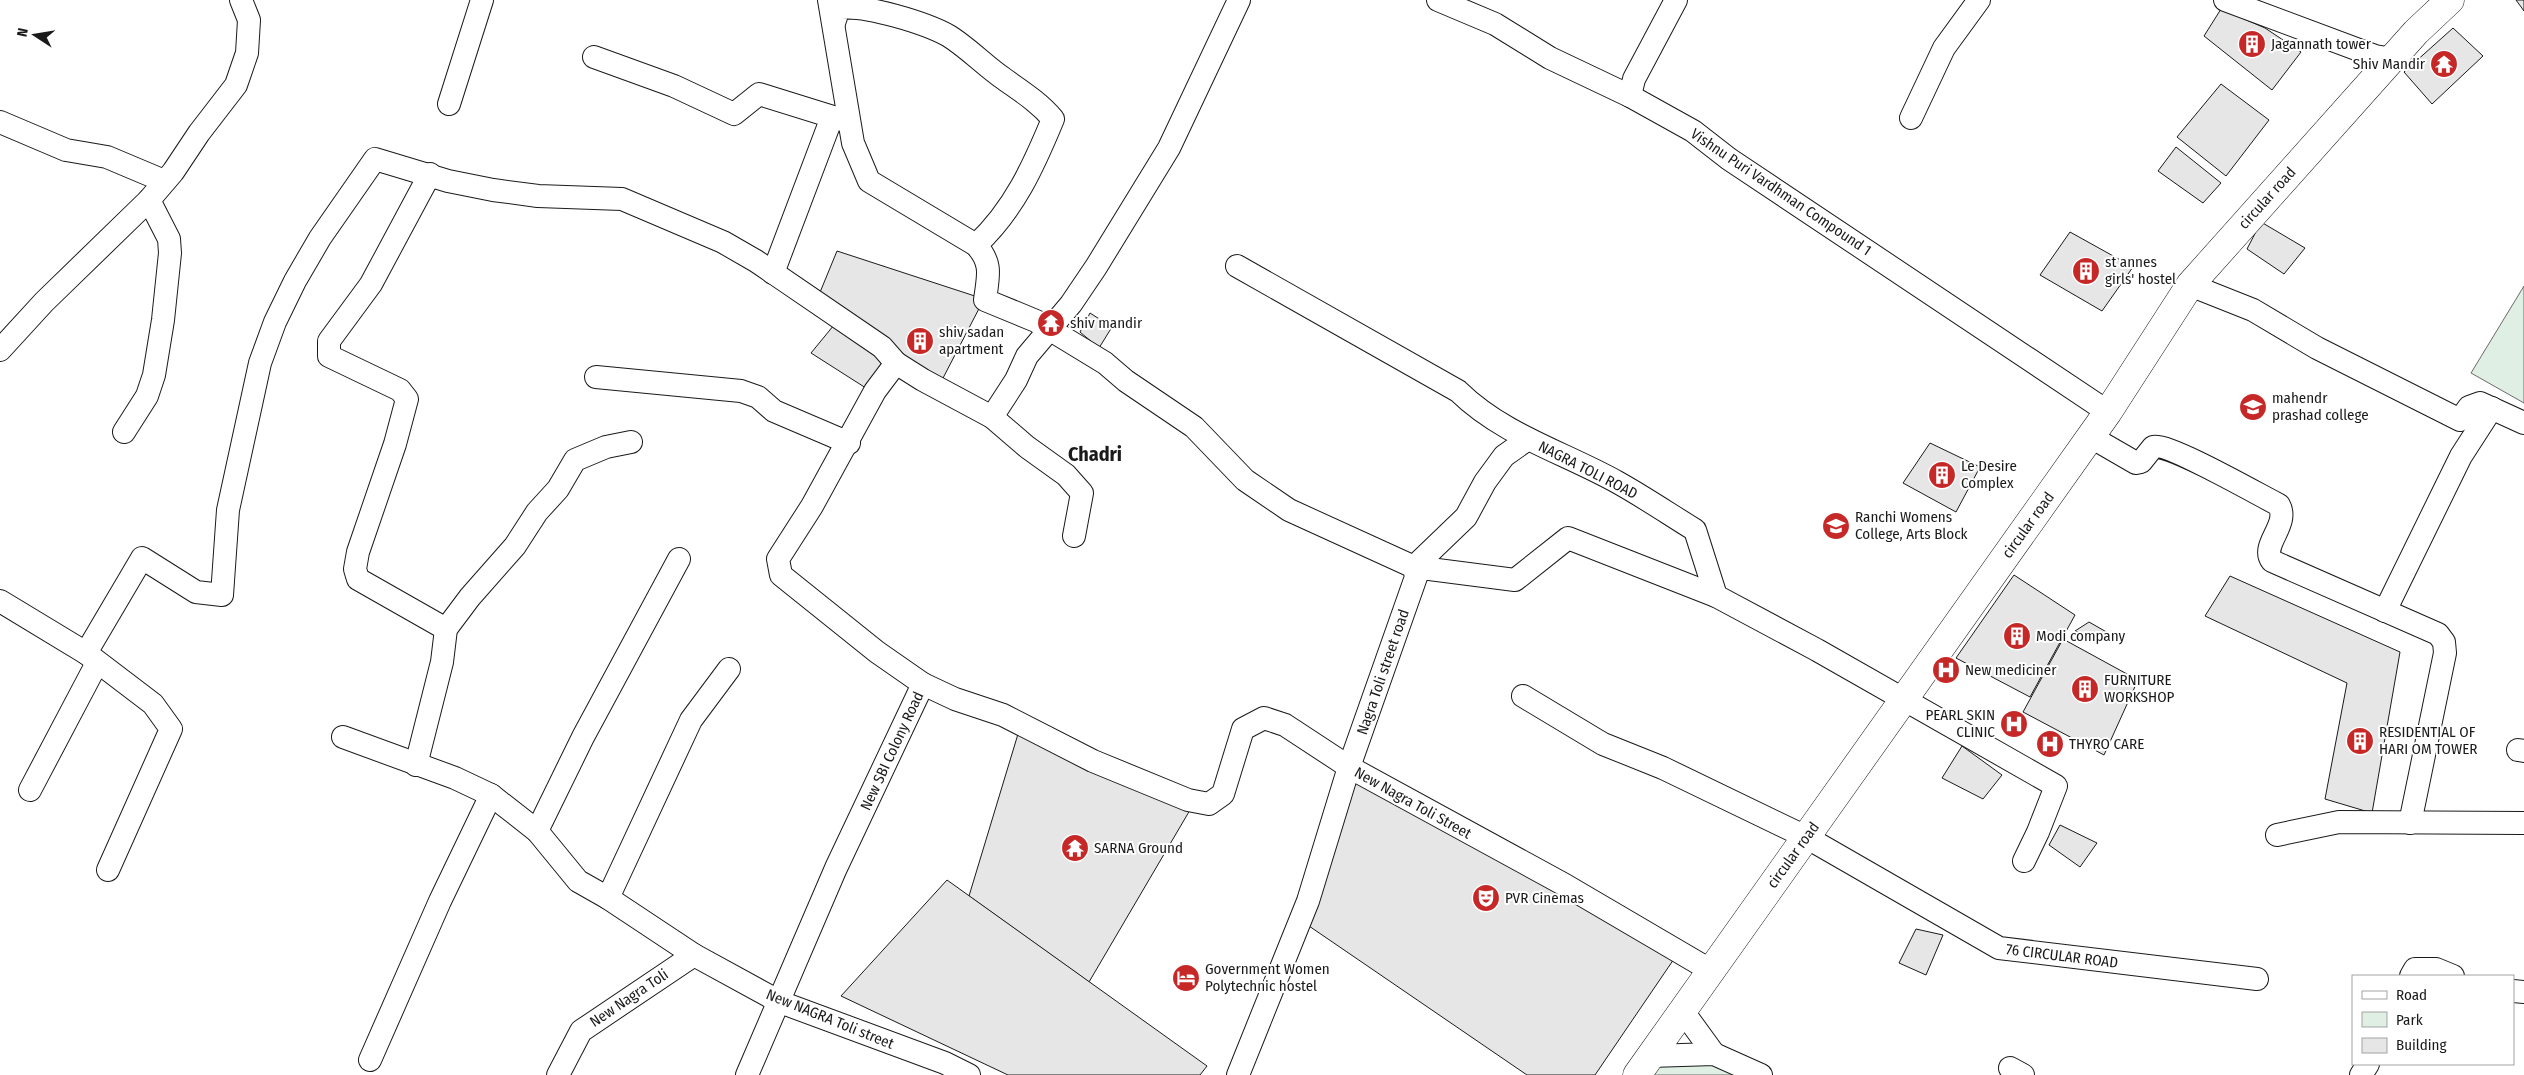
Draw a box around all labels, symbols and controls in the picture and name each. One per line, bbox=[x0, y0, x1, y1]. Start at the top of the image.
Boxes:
north arrow bbox=[10, 10, 60, 60]
text: N bbox=[14, 27, 32, 38]
building icon: Jagannath tower bbox=[2237, 29, 2267, 59]
place label: Jagannath tower bbox=[2271, 35, 2372, 53]
temple icon: Shiv Mandir bbox=[2429, 49, 2459, 79]
place label: Shiv Mandir bbox=[2353, 55, 2426, 73]
street label: Vishnu Puri Vardhman Compound 1 bbox=[1687, 125, 1875, 259]
street label: circular road bbox=[2235, 163, 2299, 233]
place label: st annes girls' hostel bbox=[2105, 253, 2176, 288]
building icon: st annes girls' hostel bbox=[2071, 256, 2101, 286]
temple icon: shiv mandir bbox=[1036, 308, 1066, 338]
place label: shiv mandir bbox=[1070, 314, 1143, 332]
place label: shiv sadan apartment bbox=[939, 323, 1004, 358]
building icon: shiv sadan apartment bbox=[905, 326, 935, 356]
place label: mahendr prashad college bbox=[2272, 389, 2369, 424]
school or university icon: mahendr prashad college bbox=[2238, 392, 2268, 422]
street label: NAGRA TOLI ROAD bbox=[1535, 437, 1641, 503]
district label: Chadri bbox=[1068, 442, 1122, 466]
place label: Le Desire Complex bbox=[1961, 457, 2017, 492]
building icon: Le Desire Complex bbox=[1927, 460, 1957, 490]
street label: circular road bbox=[1998, 489, 2058, 561]
place label: Ranchi Womens College, Arts Block bbox=[1855, 508, 1968, 543]
school or university icon: Ranchi Womens College, Arts Block bbox=[1821, 511, 1851, 541]
street label: Nagra Toli street road bbox=[1353, 607, 1413, 737]
building icon: Modi company bbox=[2002, 621, 2032, 651]
place label: Modi company bbox=[2036, 627, 2125, 645]
hospital icon: New mediciner bbox=[1931, 655, 1961, 685]
place label: New mediciner bbox=[1965, 661, 2057, 679]
place label: FURNITURE WORKSHOP bbox=[2104, 671, 2175, 706]
building icon: FURNITURE WORKSHOP bbox=[2070, 674, 2100, 704]
street label: New SBI Colony Road bbox=[857, 689, 927, 813]
place label: PEARL SKIN CLINIC bbox=[1925, 706, 1995, 741]
hospital icon: PEARL SKIN CLINIC bbox=[1999, 709, 2029, 739]
place label: RESIDENTIAL OF HARI OM TOWER bbox=[2379, 723, 2477, 758]
building icon: RESIDENTIAL OF HARI OM TOWER bbox=[2345, 726, 2375, 756]
hospital icon: THYRO CARE bbox=[2035, 729, 2065, 759]
place label: THYRO CARE bbox=[2069, 735, 2144, 753]
street label: New Nagra Toli Street bbox=[1351, 763, 1475, 843]
street label: circular road bbox=[1763, 819, 1823, 891]
temple icon: SARNA Ground bbox=[1060, 833, 1090, 863]
place label: SARNA Ground bbox=[1094, 839, 1183, 857]
theatre icon: PVR Cinemas bbox=[1471, 883, 1501, 913]
place label: PVR Cinemas bbox=[1505, 889, 1584, 907]
street label: 76 CIRCULAR ROAD bbox=[2005, 940, 2119, 972]
place label: Government Women Polytechnic hostel bbox=[1205, 960, 1330, 995]
hotel icon: Government Women Polytechnic hostel bbox=[1171, 963, 1201, 993]
street label: New Nagra Toli bbox=[586, 965, 672, 1031]
legend bbox=[2352, 975, 2514, 1065]
street label: New NAGRA Toli street bbox=[764, 985, 897, 1053]
text: Road bbox=[2396, 986, 2427, 1004]
text: Park bbox=[2396, 1011, 2423, 1029]
text: Building bbox=[2396, 1036, 2447, 1054]

